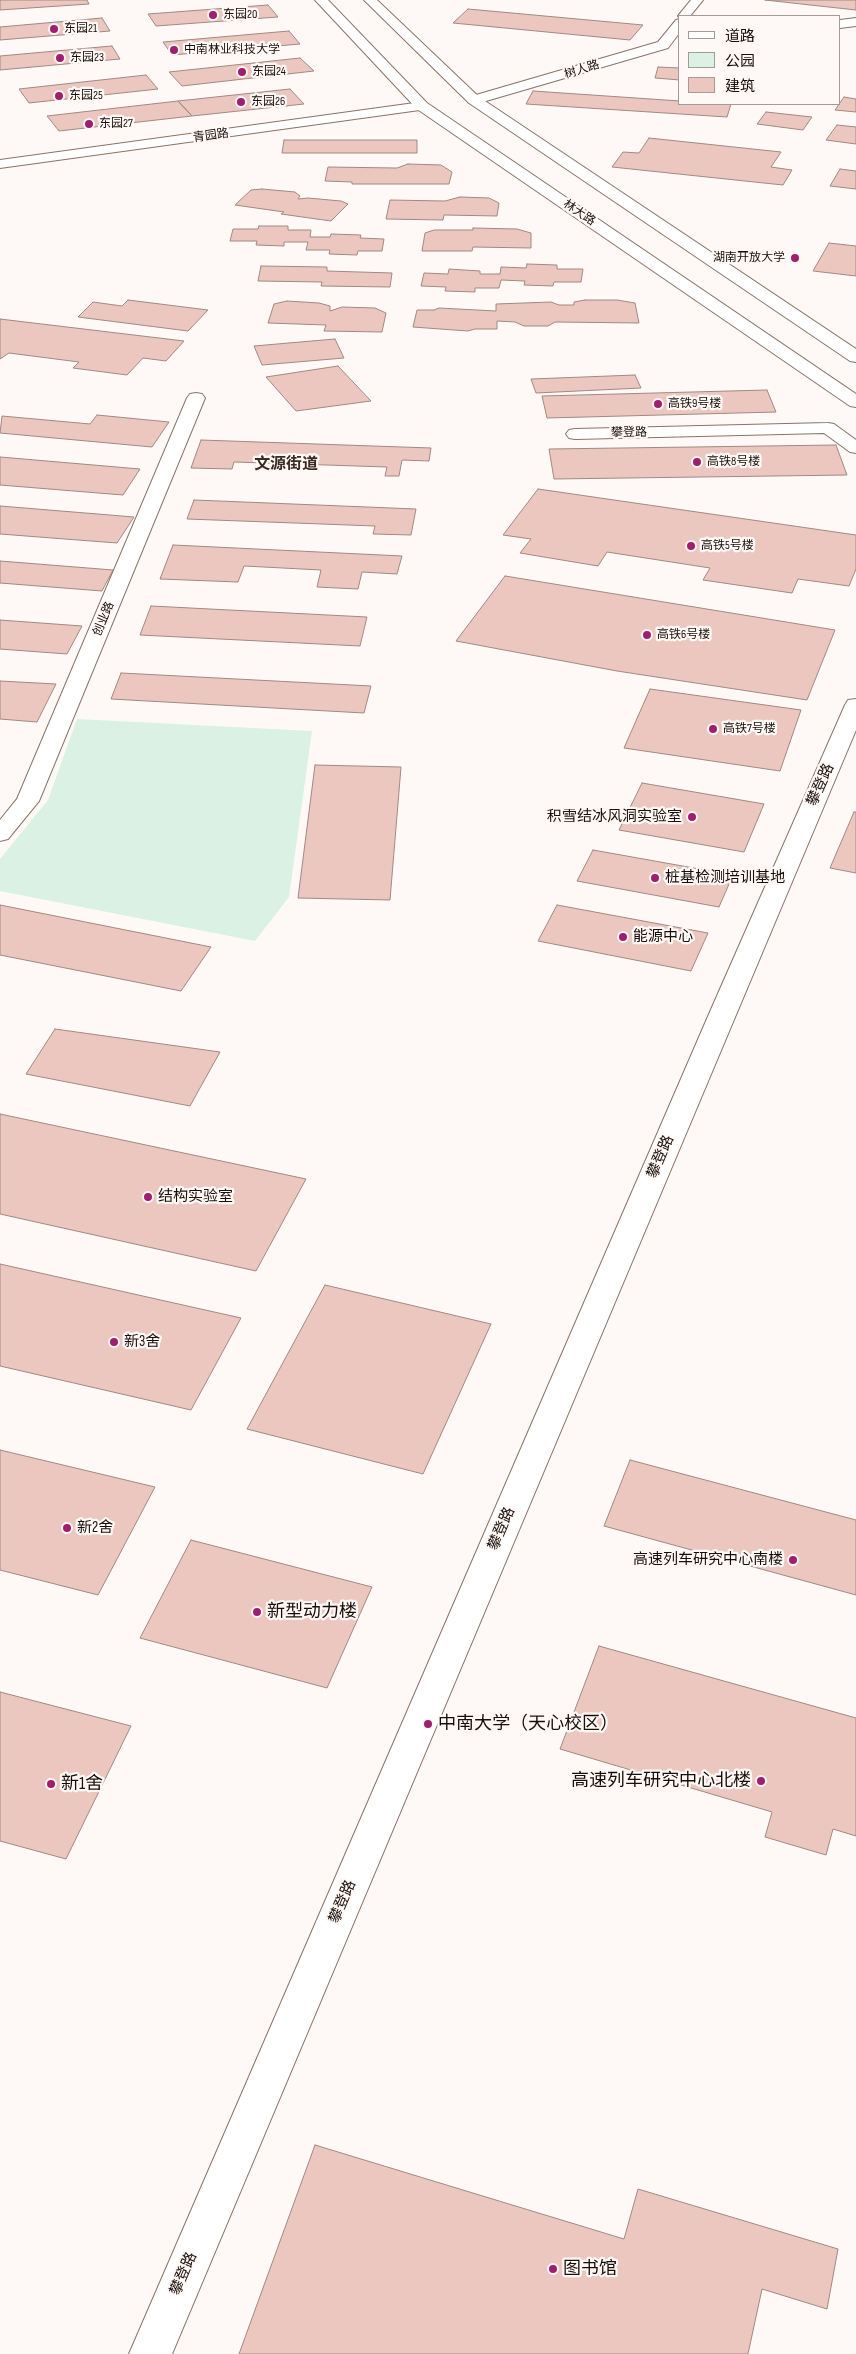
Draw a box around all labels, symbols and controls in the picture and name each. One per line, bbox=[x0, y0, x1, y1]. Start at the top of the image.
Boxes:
place label: 东园20 bbox=[223, 8, 257, 22]
marker: 东园20 bbox=[207, 9, 219, 21]
legend bbox=[678, 15, 841, 105]
place label: 东园21 bbox=[64, 22, 97, 36]
marker: 东园21 bbox=[48, 23, 60, 35]
text: 道路 bbox=[725, 27, 755, 46]
place label: 中南林业科技大学 bbox=[184, 43, 280, 57]
marker: 中南林业科技大学 bbox=[168, 44, 180, 56]
place label: 东园23 bbox=[70, 51, 104, 65]
marker: 东园23 bbox=[54, 52, 66, 64]
text: 公园 bbox=[725, 52, 755, 71]
street label: 树人路 bbox=[563, 58, 601, 82]
place label: 东园24 bbox=[252, 65, 286, 79]
marker: 东园24 bbox=[236, 66, 248, 78]
text: 建筑 bbox=[725, 77, 755, 96]
place label: 东园25 bbox=[69, 89, 103, 103]
marker: 东园25 bbox=[53, 90, 65, 102]
place label: 东园26 bbox=[251, 95, 285, 109]
marker: 东园26 bbox=[235, 96, 247, 108]
place label: 东园27 bbox=[99, 117, 133, 131]
marker: 东园27 bbox=[83, 118, 95, 130]
street label: 青园路 bbox=[192, 126, 230, 146]
street label: 林大路 bbox=[560, 197, 598, 229]
place label: 湖南开放大学 bbox=[713, 251, 785, 265]
marker: 湖南开放大学 bbox=[789, 252, 801, 264]
place label: 高铁9号楼 bbox=[668, 397, 721, 411]
marker: 高铁9号楼 bbox=[652, 398, 664, 410]
street label: 攀登路 bbox=[611, 425, 647, 441]
district label: 文源街道 bbox=[254, 455, 318, 475]
place label: 高铁8号楼 bbox=[707, 455, 760, 469]
marker: 高铁8号楼 bbox=[691, 456, 703, 468]
place label: 高铁5号楼 bbox=[701, 539, 754, 553]
marker: 高铁5号楼 bbox=[685, 540, 697, 552]
street label: 创业路 bbox=[90, 600, 118, 638]
place label: 高铁6号楼 bbox=[657, 628, 710, 642]
marker: 高铁6号楼 bbox=[641, 629, 653, 641]
place label: 高铁7号楼 bbox=[723, 722, 776, 736]
marker: 高铁7号楼 bbox=[707, 723, 719, 735]
street label: 攀登路 bbox=[804, 761, 838, 809]
place label: 积雪结冰风洞实验室 bbox=[547, 808, 682, 826]
marker: 积雪结冰风洞实验室 bbox=[686, 811, 698, 823]
place label: 桩基检测培训基地 bbox=[665, 869, 785, 887]
marker: 桩基检测培训基地 bbox=[649, 872, 661, 884]
place label: 能源中心 bbox=[633, 928, 693, 946]
marker: 能源中心 bbox=[617, 931, 629, 943]
street label: 攀登路 bbox=[644, 1133, 678, 1181]
place label: 结构实验室 bbox=[158, 1188, 233, 1206]
marker: 结构实验室 bbox=[142, 1191, 154, 1203]
place label: 新3舍 bbox=[124, 1333, 160, 1351]
marker: 新3舍 bbox=[108, 1336, 120, 1348]
street label: 攀登路 bbox=[485, 1505, 519, 1553]
place label: 新2舍 bbox=[77, 1519, 113, 1537]
marker: 新2舍 bbox=[61, 1522, 73, 1534]
place label: 高速列车研究中心南楼 bbox=[633, 1551, 783, 1569]
marker: 高速列车研究中心南楼 bbox=[787, 1554, 799, 1566]
place label: 新型动力楼 bbox=[267, 1601, 357, 1623]
marker: 新型动力楼 bbox=[251, 1606, 263, 1618]
place label: 中南大学（天心校区） bbox=[438, 1713, 618, 1735]
marker: 中南大学（天心校区） bbox=[422, 1718, 434, 1730]
place label: 高速列车研究中心北楼 bbox=[571, 1770, 751, 1792]
place label: 新1舍 bbox=[61, 1773, 103, 1795]
marker: 高速列车研究中心北楼 bbox=[755, 1775, 767, 1787]
marker: 新1舍 bbox=[45, 1778, 57, 1790]
street label: 攀登路 bbox=[326, 1878, 360, 1926]
street label: 攀登路 bbox=[167, 2250, 201, 2298]
place label: 图书馆 bbox=[563, 2258, 617, 2280]
marker: 图书馆 bbox=[547, 2263, 559, 2275]

